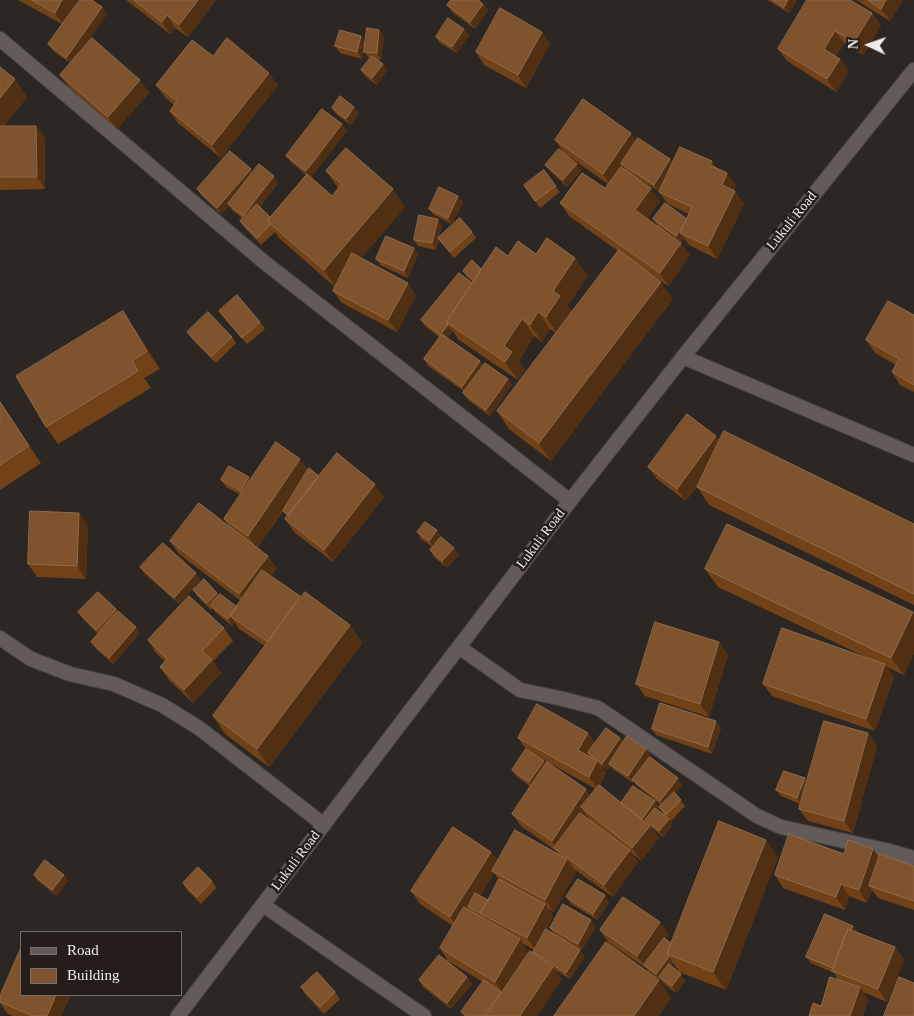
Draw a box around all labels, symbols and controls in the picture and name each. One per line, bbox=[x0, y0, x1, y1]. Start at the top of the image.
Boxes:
north arrow bbox=[844, 20, 894, 70]
text: N bbox=[846, 39, 861, 50]
street label: Lukuli Road bbox=[763, 188, 821, 254]
street label: Lukuli Road bbox=[513, 506, 569, 572]
street label: Lukuli Road bbox=[268, 828, 324, 894]
legend bbox=[20, 931, 182, 996]
text: Road bbox=[67, 942, 99, 958]
text: Building bbox=[67, 967, 120, 983]

